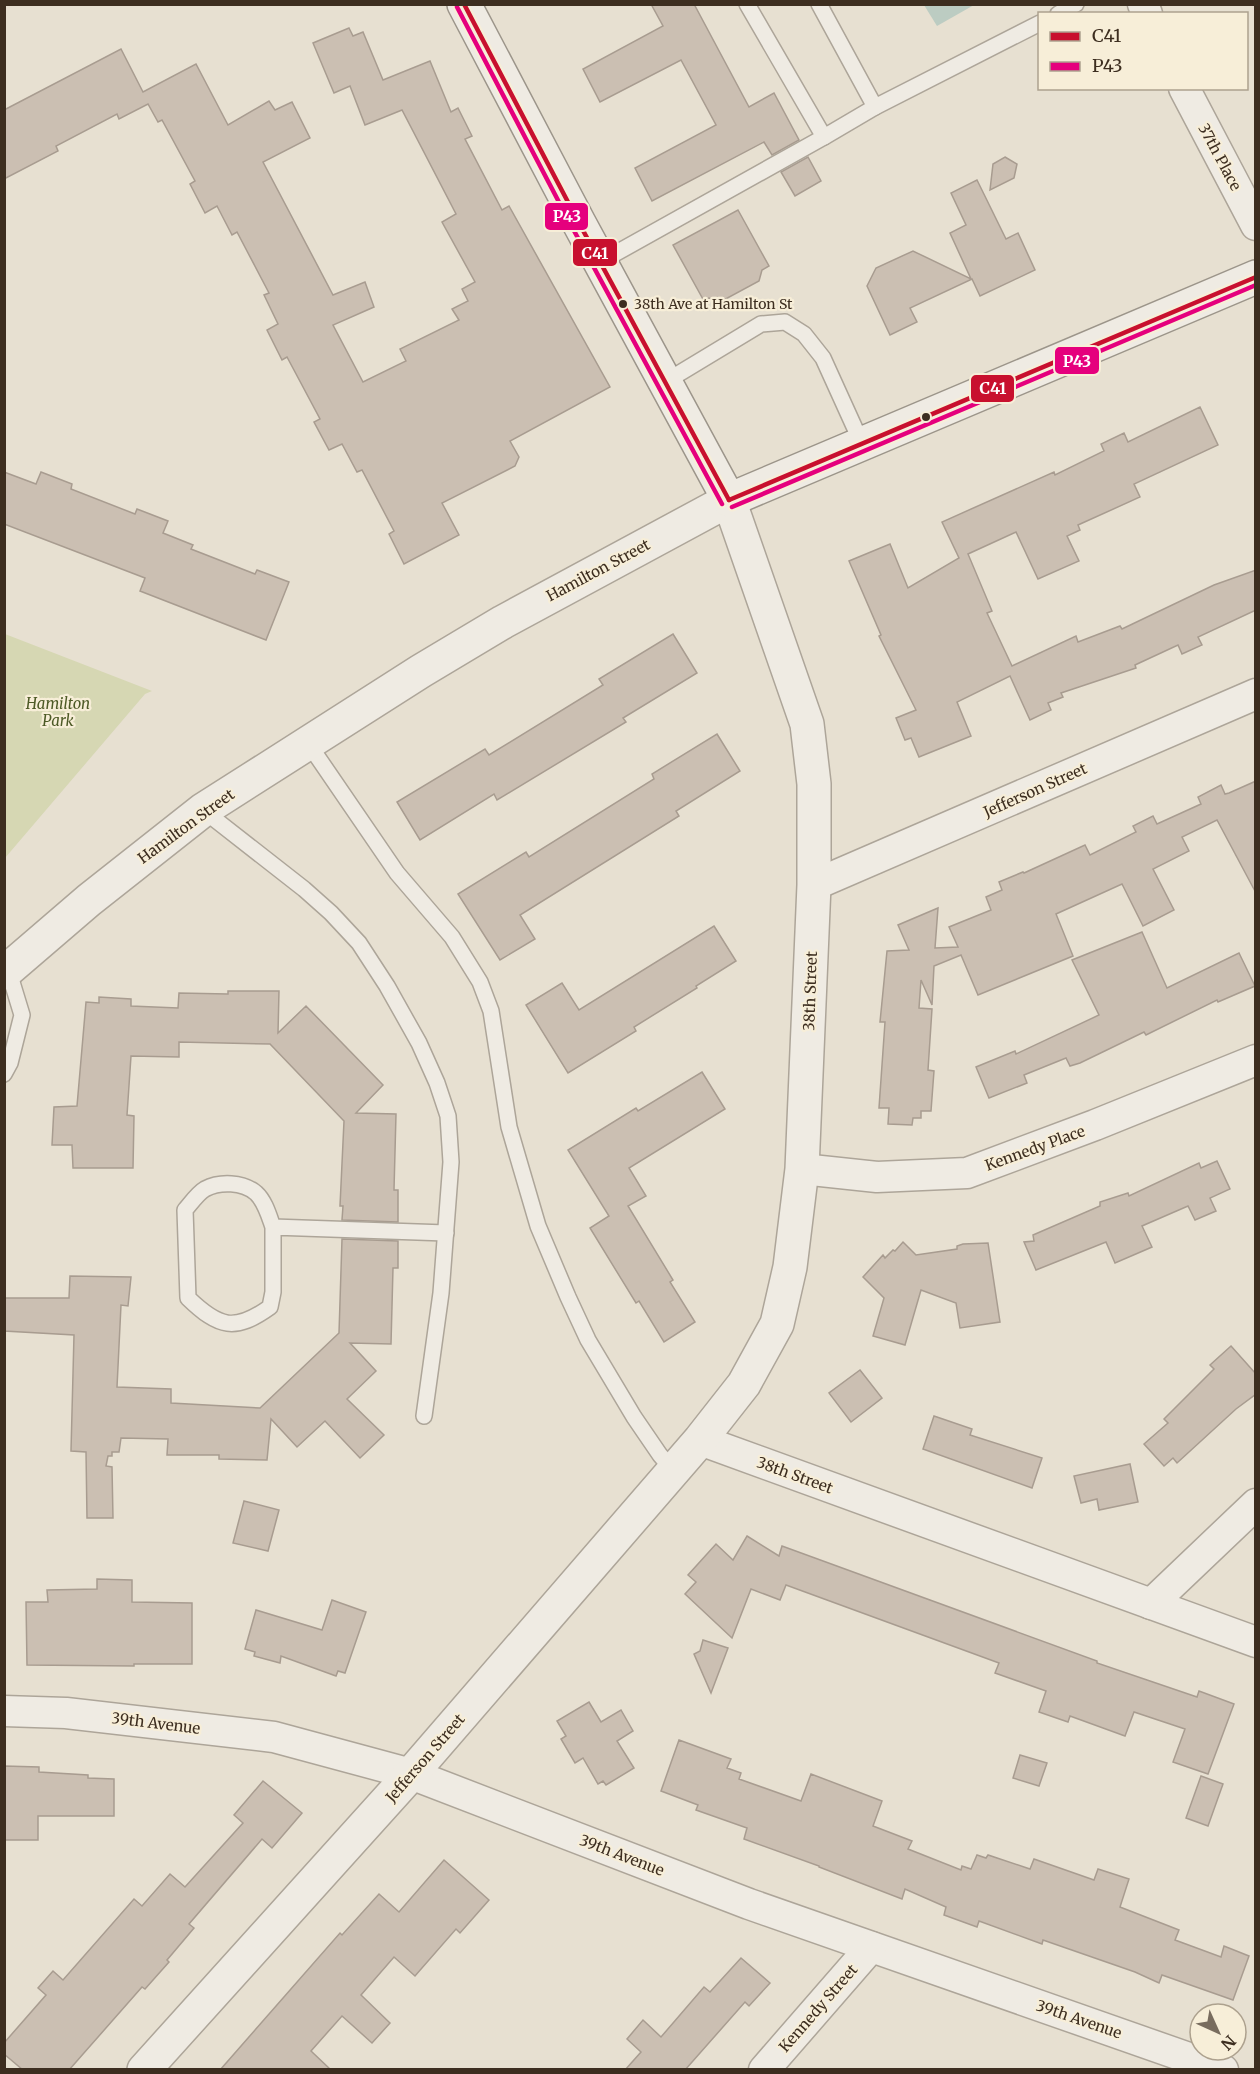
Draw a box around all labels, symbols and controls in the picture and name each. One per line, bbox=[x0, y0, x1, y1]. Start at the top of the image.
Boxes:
legend bbox=[1038, 12, 1248, 90]
text: C41 bbox=[1092, 24, 1121, 47]
text: P43 bbox=[1092, 54, 1123, 77]
street label: 37th Place bbox=[1194, 120, 1246, 194]
line badge: P43 bbox=[544, 202, 589, 231]
text: P43 bbox=[553, 206, 581, 226]
line badge: C41 bbox=[572, 238, 618, 267]
text: C41 bbox=[582, 243, 609, 263]
place label: 38th Ave at Hamilton St bbox=[634, 295, 793, 313]
marker: 38th Ave at Hamilton St bbox=[617, 298, 629, 310]
line badge: P43 bbox=[1054, 346, 1100, 375]
text: P43 bbox=[1063, 351, 1091, 371]
line badge: C41 bbox=[970, 374, 1015, 403]
text: C41 bbox=[980, 378, 1007, 398]
unlabelled marker bbox=[920, 411, 932, 423]
street label: Hamilton Street bbox=[543, 535, 653, 605]
park label: Hamilton Park bbox=[25, 694, 90, 730]
street label: Jefferson Street bbox=[979, 759, 1090, 822]
street label: Hamilton Street bbox=[134, 784, 238, 867]
street label: 38th Street bbox=[799, 951, 821, 1031]
street label: Kennedy Place bbox=[982, 1121, 1088, 1175]
street label: 38th Street bbox=[754, 1452, 836, 1498]
street label: 39th Avenue bbox=[111, 1708, 202, 1738]
street label: Jefferson Street bbox=[381, 1710, 469, 1807]
street label: 39th Avenue bbox=[577, 1830, 667, 1880]
street label: Kennedy Street bbox=[775, 1960, 861, 2056]
street label: 39th Avenue bbox=[1034, 1996, 1124, 2043]
north arrow bbox=[1188, 2002, 1248, 2062]
text: N bbox=[1217, 2031, 1240, 2054]

